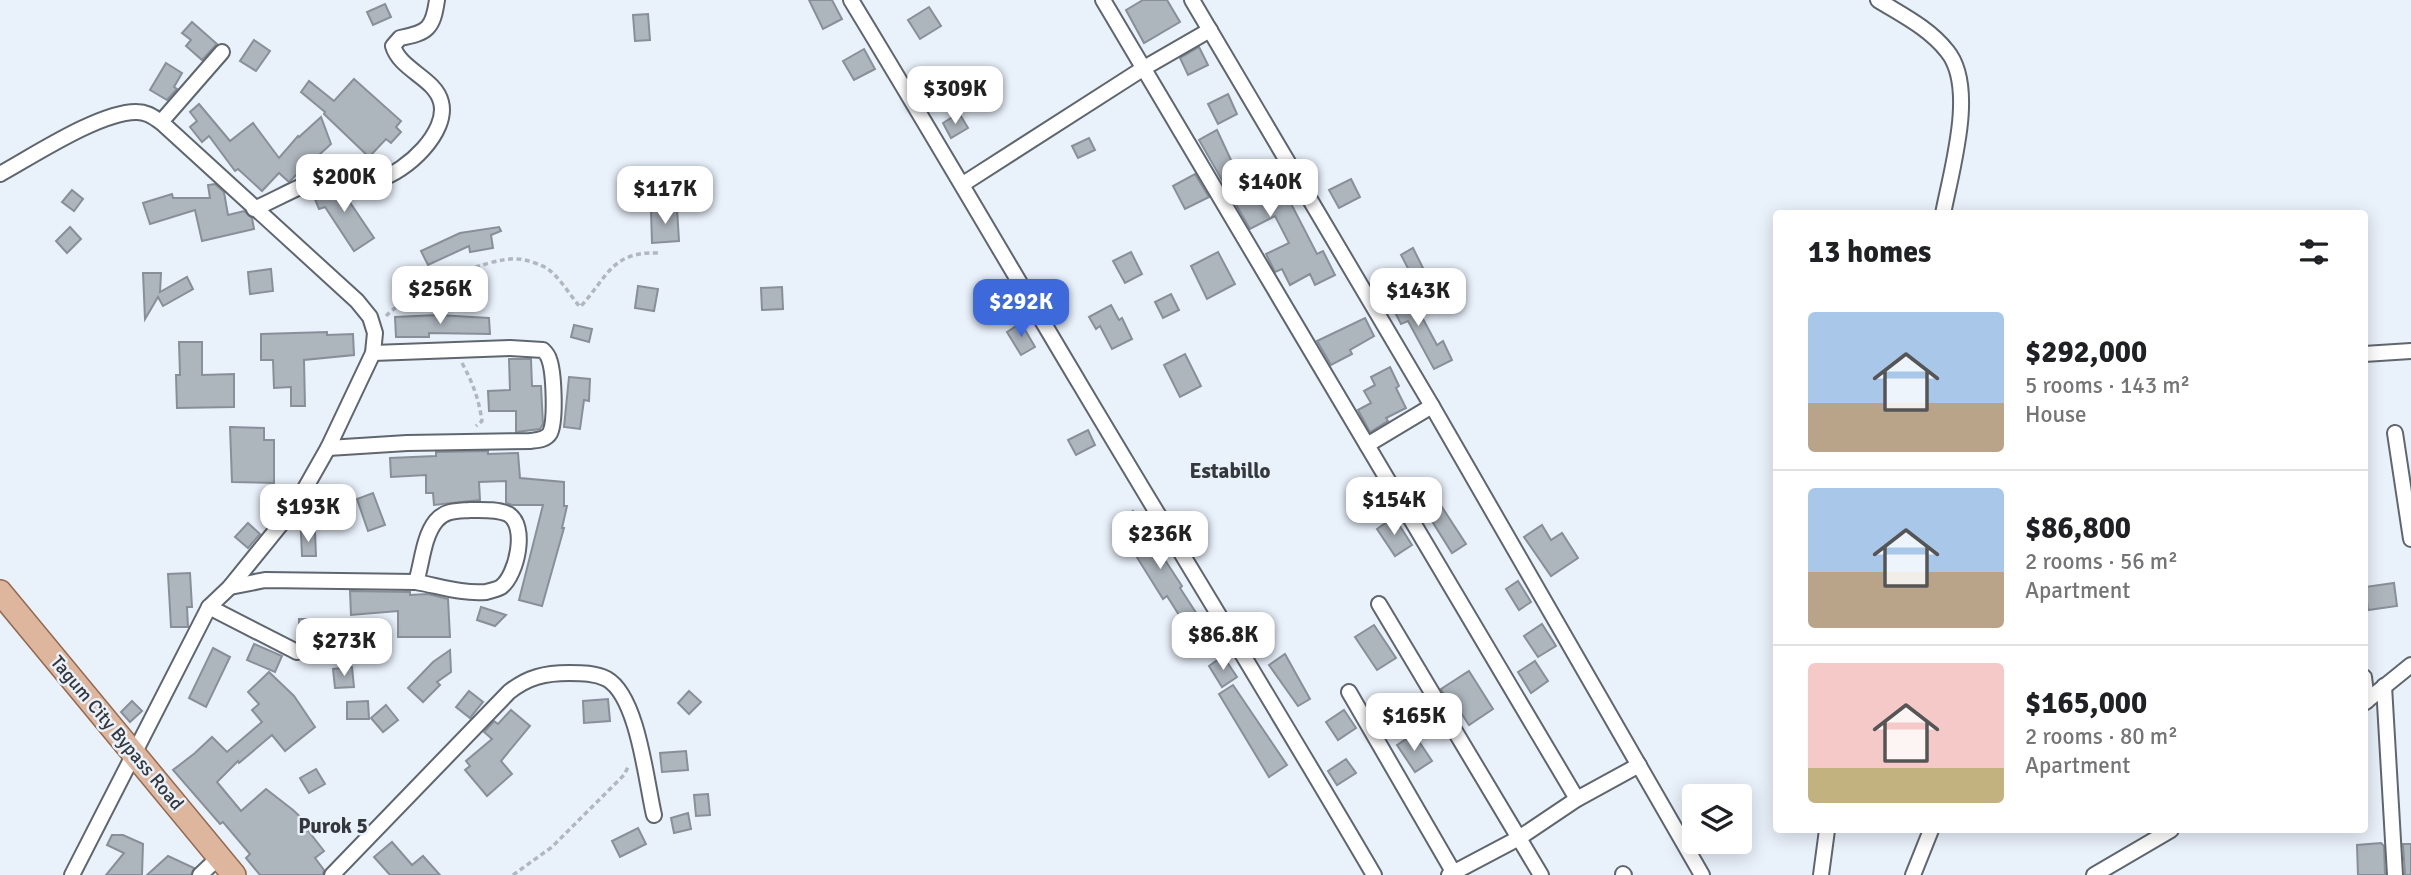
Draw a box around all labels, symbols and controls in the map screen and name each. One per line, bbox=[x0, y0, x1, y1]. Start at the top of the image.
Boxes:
pin: $309K bbox=[906, 66, 1004, 126]
text: $309K bbox=[923, 74, 987, 103]
pin: $200K bbox=[295, 154, 393, 214]
pin: $140K bbox=[1221, 160, 1319, 219]
text: $200K bbox=[312, 162, 376, 191]
pin: $117K bbox=[616, 166, 714, 226]
text: $140K bbox=[1238, 167, 1302, 196]
text: $117K bbox=[633, 174, 697, 203]
icon: filters bbox=[2295, 233, 2333, 271]
text: 13 homes bbox=[1808, 234, 1931, 271]
pin: $256K bbox=[391, 266, 489, 326]
pin: $143K bbox=[1369, 268, 1467, 328]
text: $256K bbox=[408, 274, 472, 303]
text: $143K bbox=[1386, 276, 1450, 305]
pin: $292K bbox=[972, 280, 1070, 339]
text: $292K bbox=[989, 287, 1053, 316]
text: $292,000 bbox=[2025, 334, 2147, 371]
icon: home bbox=[1864, 340, 1948, 424]
text: 5 rooms · 143 m² bbox=[2025, 371, 2190, 400]
text: House bbox=[2025, 400, 2087, 429]
district label: Estabillo bbox=[1189, 458, 1271, 484]
pin: $154K bbox=[1345, 477, 1443, 537]
pin: $193K bbox=[259, 484, 357, 544]
text: $154K bbox=[1362, 485, 1426, 514]
text: $193K bbox=[276, 492, 340, 521]
text: $86,800 bbox=[2025, 510, 2131, 547]
pin: $236K bbox=[1111, 512, 1209, 571]
icon: home bbox=[1864, 516, 1948, 600]
text: $236K bbox=[1128, 519, 1192, 548]
text: 2 rooms · 56 m² bbox=[2025, 547, 2178, 576]
text: Apartment bbox=[2025, 576, 2130, 605]
pin: $86.8K bbox=[1166, 612, 1280, 672]
pin: $273K bbox=[295, 618, 393, 678]
text: $86.8K bbox=[1188, 620, 1258, 649]
text: $273K bbox=[312, 626, 376, 655]
street label: Tagum City Bypass Road bbox=[45, 651, 189, 815]
text: $165,000 bbox=[2025, 685, 2147, 722]
icon: home bbox=[1864, 691, 1948, 775]
pin: $165K bbox=[1365, 694, 1463, 753]
text: $165K bbox=[1382, 701, 1446, 730]
text: 2 rooms · 80 m² bbox=[2025, 722, 2178, 751]
text: Apartment bbox=[2025, 751, 2130, 780]
map controls bbox=[1682, 784, 1752, 854]
button: layers bbox=[1682, 784, 1752, 854]
district label: Purok 5 bbox=[298, 813, 368, 839]

